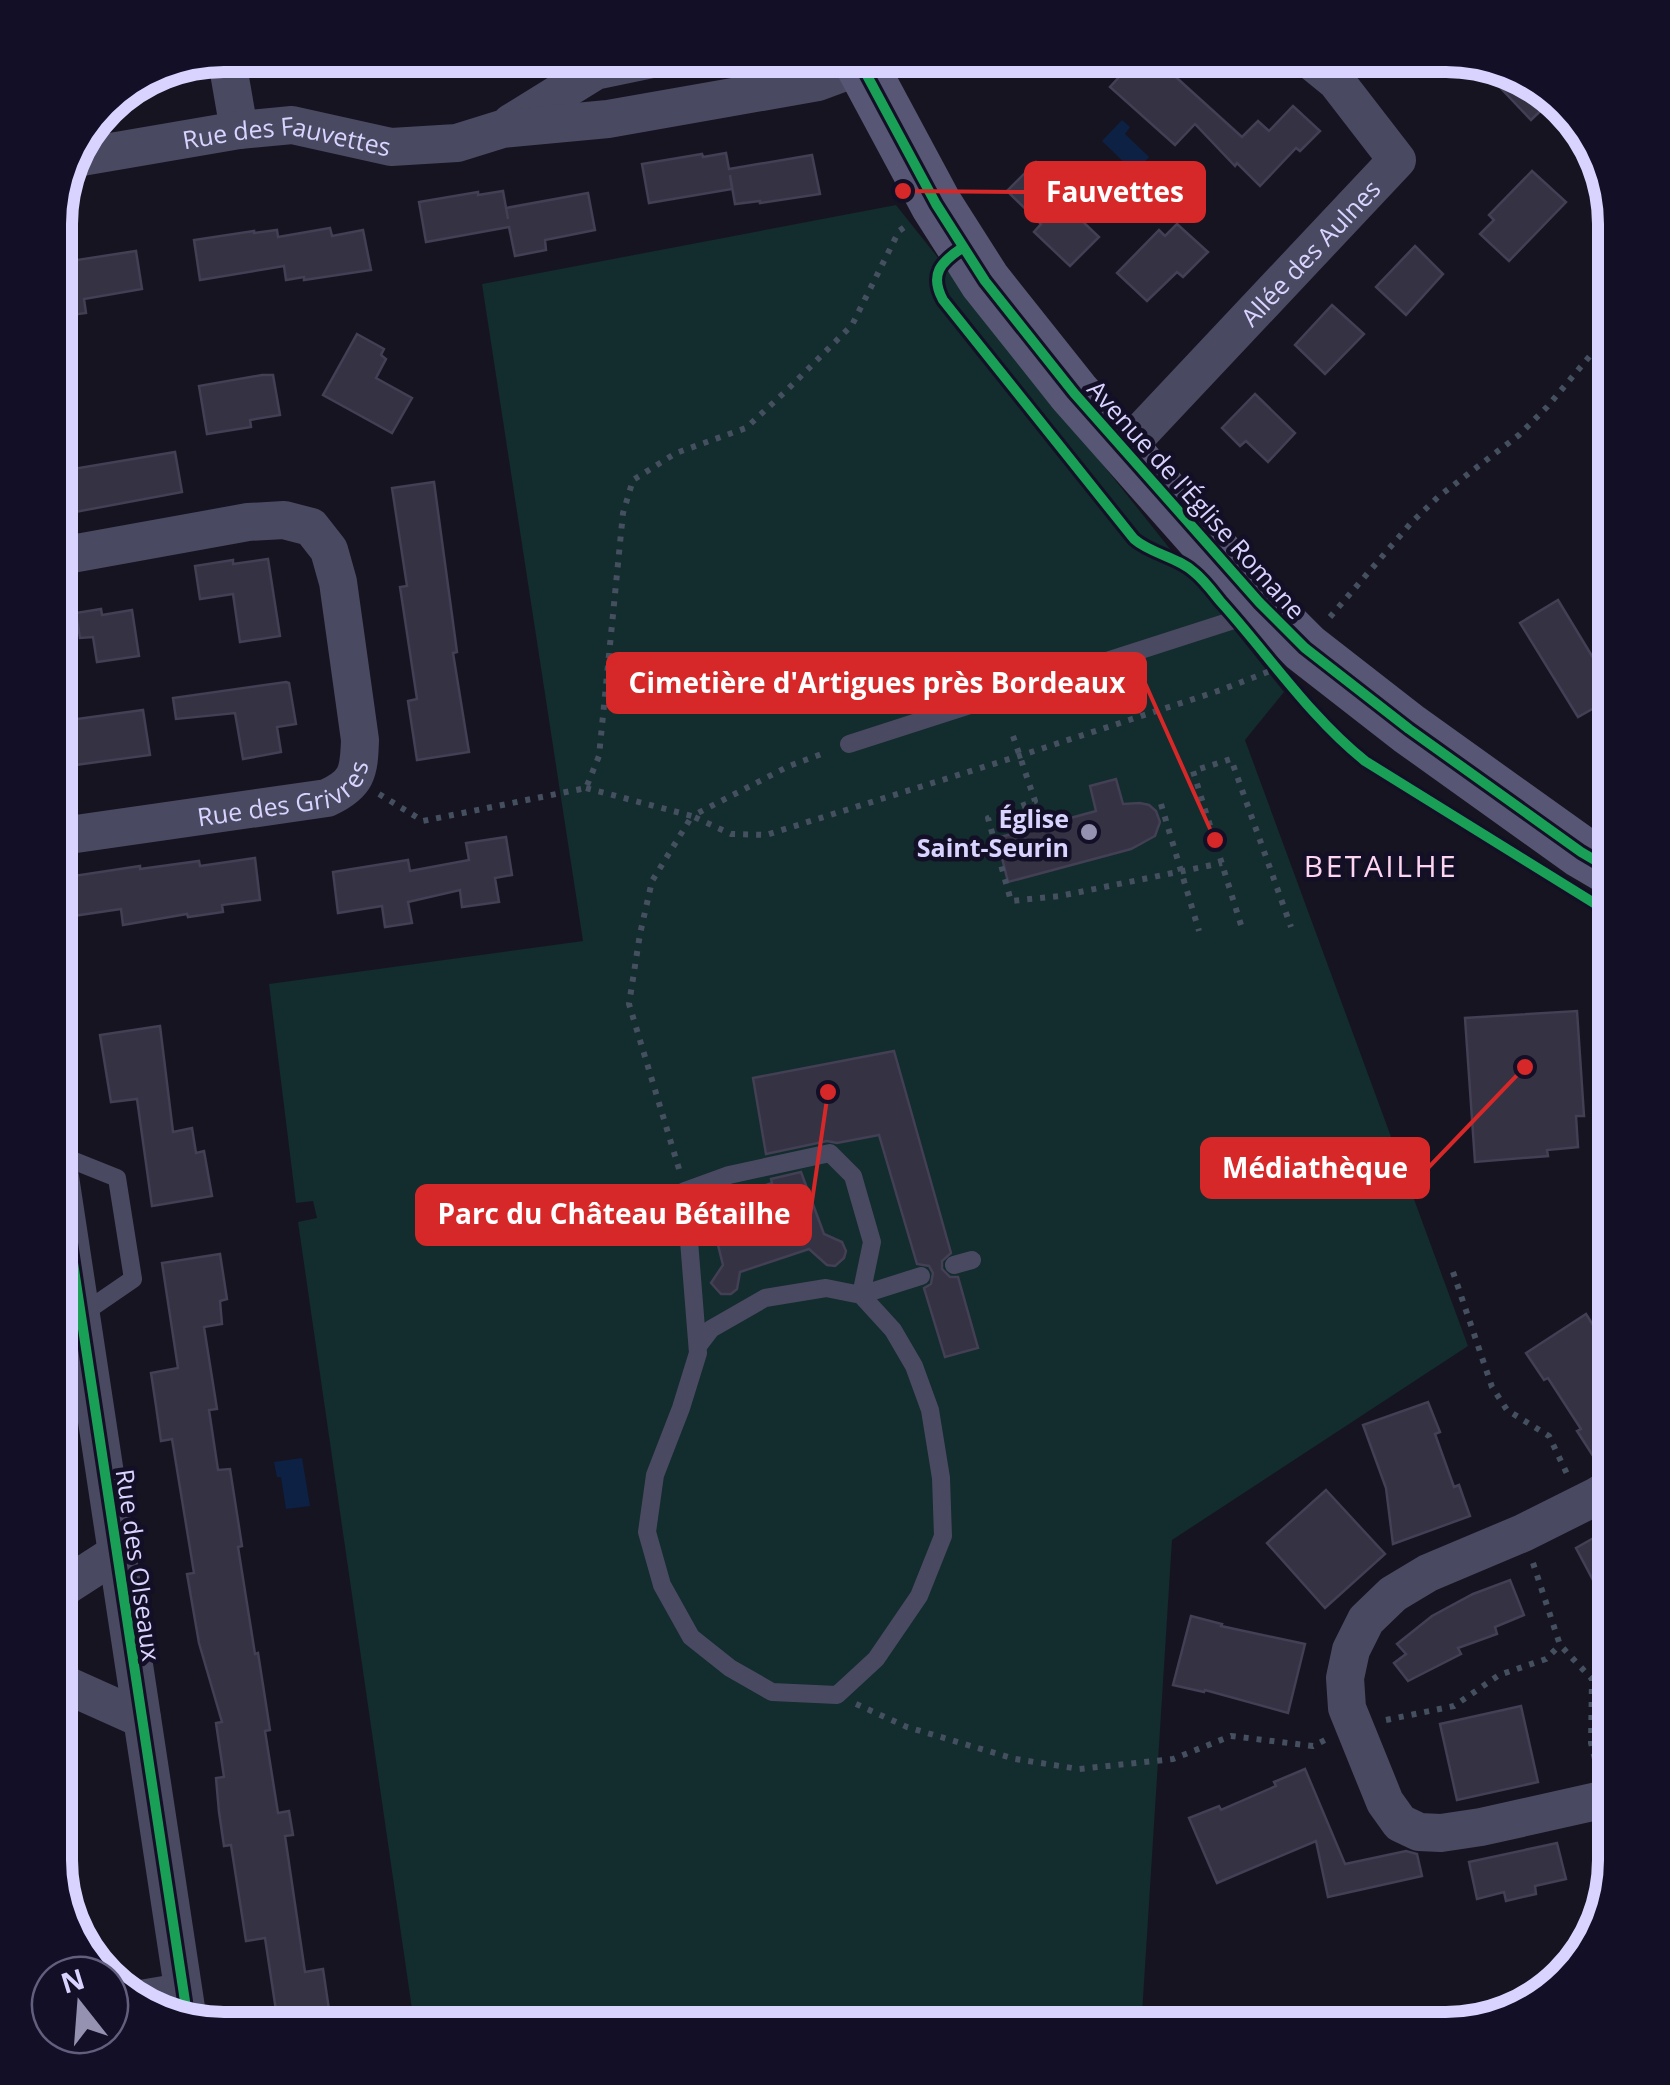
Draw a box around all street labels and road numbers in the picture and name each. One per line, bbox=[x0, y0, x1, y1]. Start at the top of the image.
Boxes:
street label: Rue des Fauvettes bbox=[180, 108, 394, 164]
street label: Allée des Aulnes bbox=[1233, 172, 1387, 333]
street label: Avenue de l'Église Romane bbox=[1080, 372, 1314, 626]
street label: Rue des Grivres bbox=[195, 757, 375, 833]
street label: Rue des OIseaux bbox=[109, 1467, 169, 1663]

